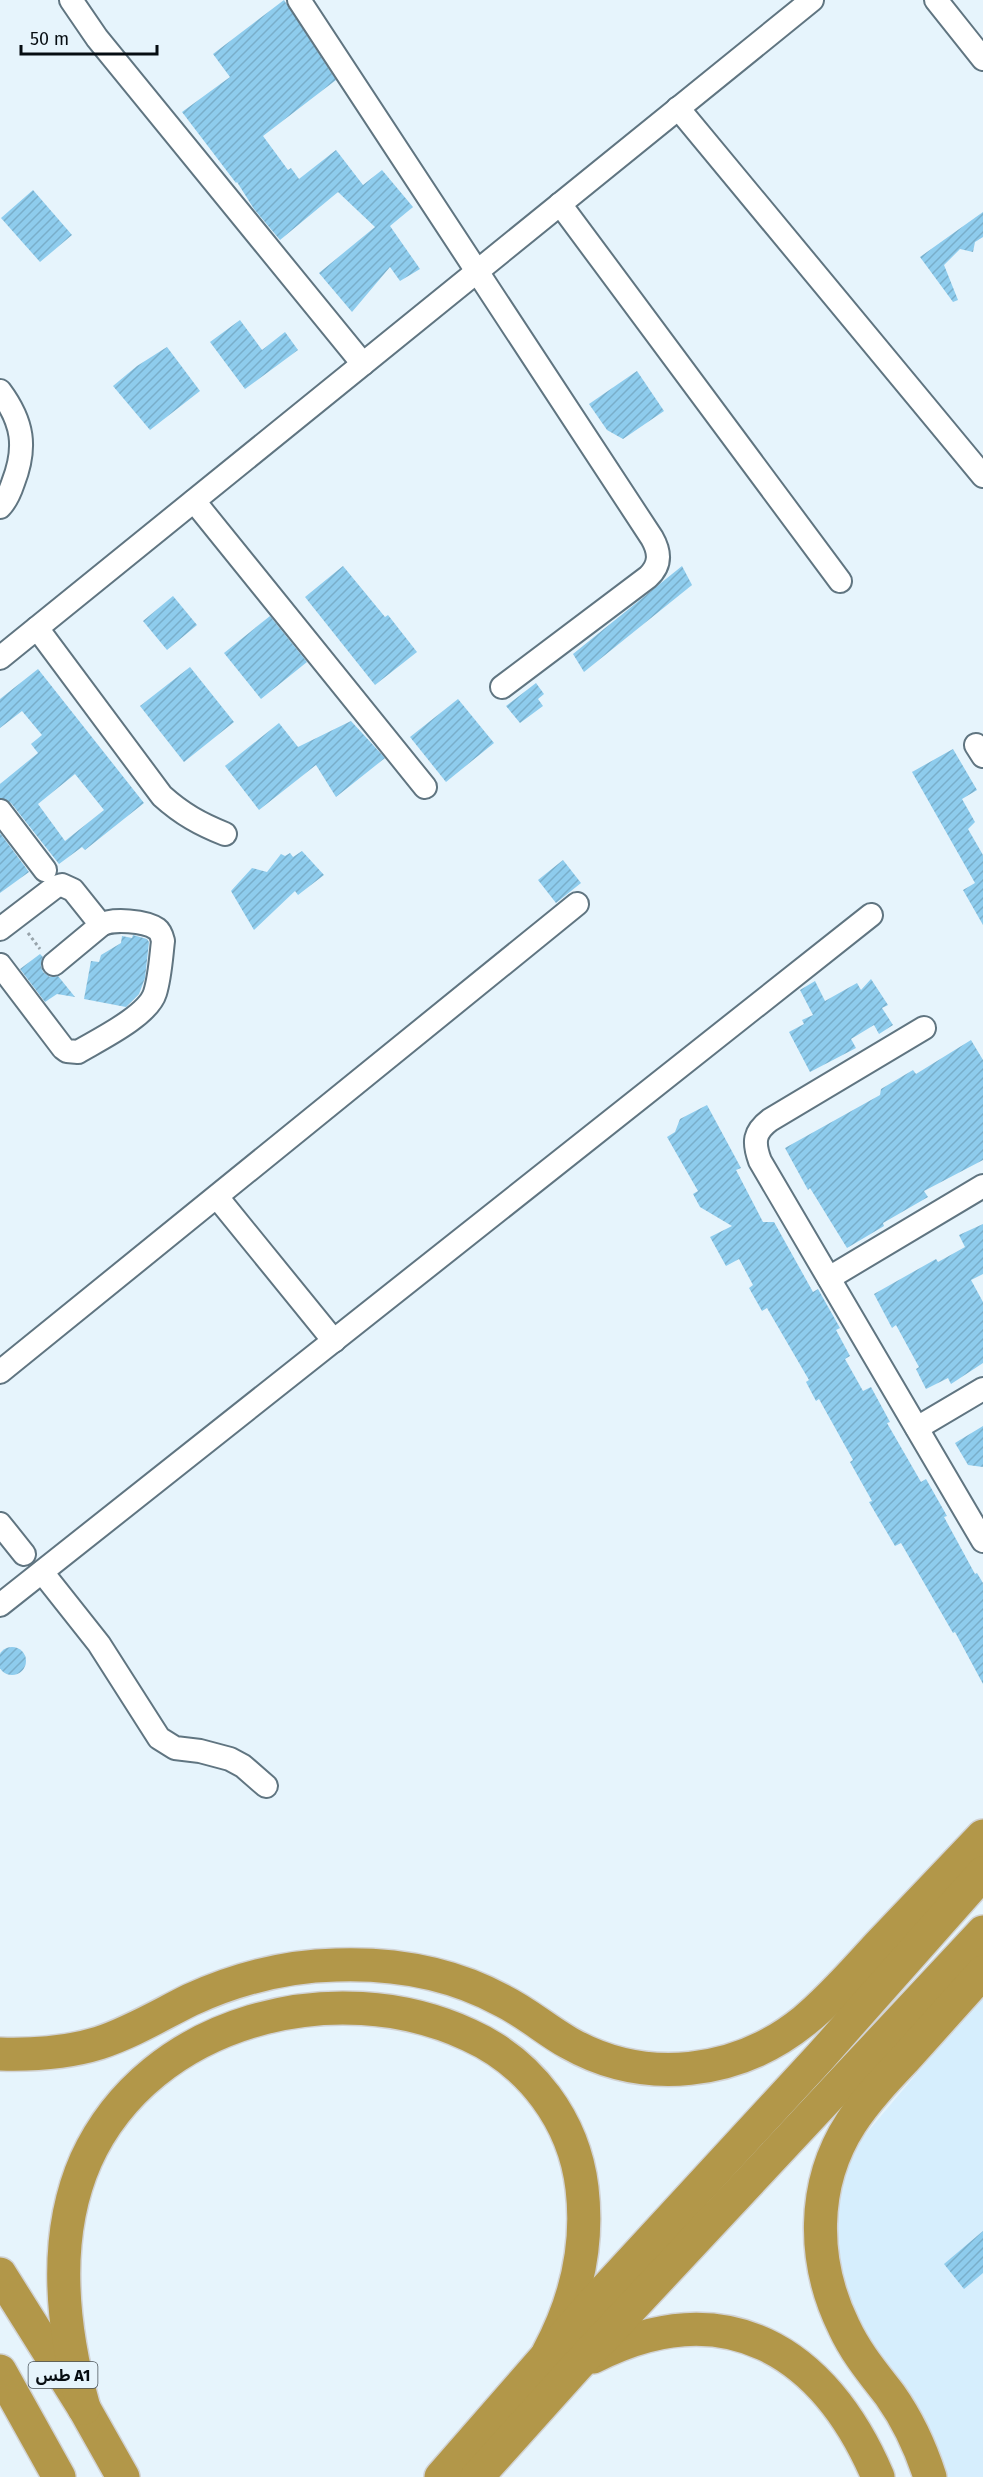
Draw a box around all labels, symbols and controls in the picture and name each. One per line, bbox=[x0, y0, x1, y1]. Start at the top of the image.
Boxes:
scale bar bbox=[21, 18, 158, 56]
text: 50 m bbox=[30, 28, 69, 50]
road number: طس A1 bbox=[28, 2362, 98, 2388]

